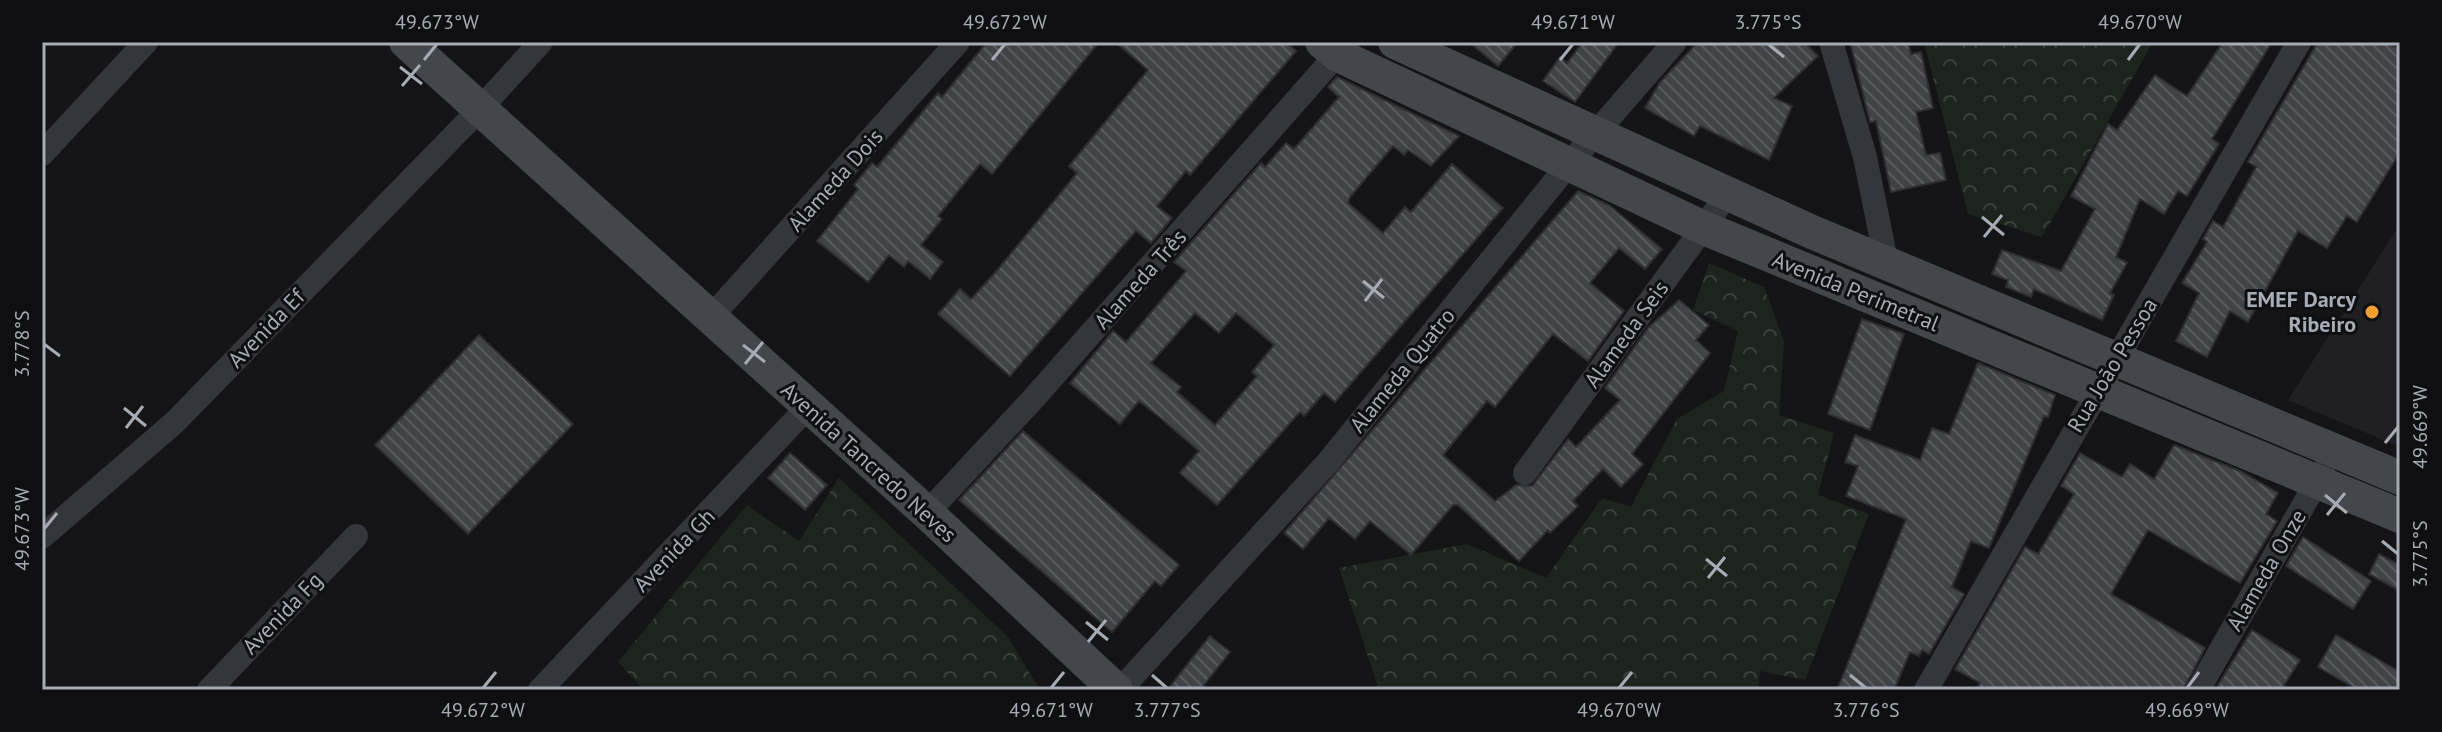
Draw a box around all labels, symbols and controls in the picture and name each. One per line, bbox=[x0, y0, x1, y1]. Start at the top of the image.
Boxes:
text: 49.673°W bbox=[395, 9, 479, 35]
text: 49.672°W bbox=[963, 9, 1047, 35]
text: 49.671°W bbox=[1531, 9, 1615, 35]
text: 3.775°S bbox=[1735, 9, 1802, 35]
text: 49.670°W bbox=[2098, 9, 2182, 35]
street label: Alameda Dois bbox=[781, 123, 889, 237]
street label: Alameda Três bbox=[1088, 223, 1192, 335]
street label: Avenida Perimetral bbox=[1768, 245, 1944, 337]
street label: Alameda Seis bbox=[1578, 275, 1674, 393]
street label: Avenida Ef bbox=[222, 282, 311, 373]
place label: EMEF Darcy Ribeiro bbox=[2246, 285, 2356, 338]
street label: Rua João Pessoa bbox=[2061, 293, 2163, 437]
street label: Alameda Quatro bbox=[1343, 302, 1461, 438]
marker: EMEF Darcy Ribeiro bbox=[2363, 303, 2381, 321]
text: 3.778°S bbox=[9, 311, 35, 378]
street label: Avenida Tancredo Neves bbox=[775, 376, 963, 548]
text: 49.669°W bbox=[2407, 385, 2433, 469]
text: 49.673°W bbox=[9, 487, 35, 571]
street label: Avenida Gh bbox=[627, 502, 721, 598]
street label: Alameda Onze bbox=[2220, 504, 2312, 636]
text: 3.775°S bbox=[2407, 521, 2433, 588]
street label: Avenida Fg bbox=[236, 566, 328, 660]
text: 49.672°W bbox=[441, 697, 525, 723]
text: 49.671°W bbox=[1009, 697, 1093, 723]
text: 3.777°S bbox=[1134, 697, 1201, 723]
text: 49.670°W bbox=[1577, 697, 1661, 723]
text: 3.776°S bbox=[1833, 697, 1900, 723]
text: 49.669°W bbox=[2145, 697, 2229, 723]

